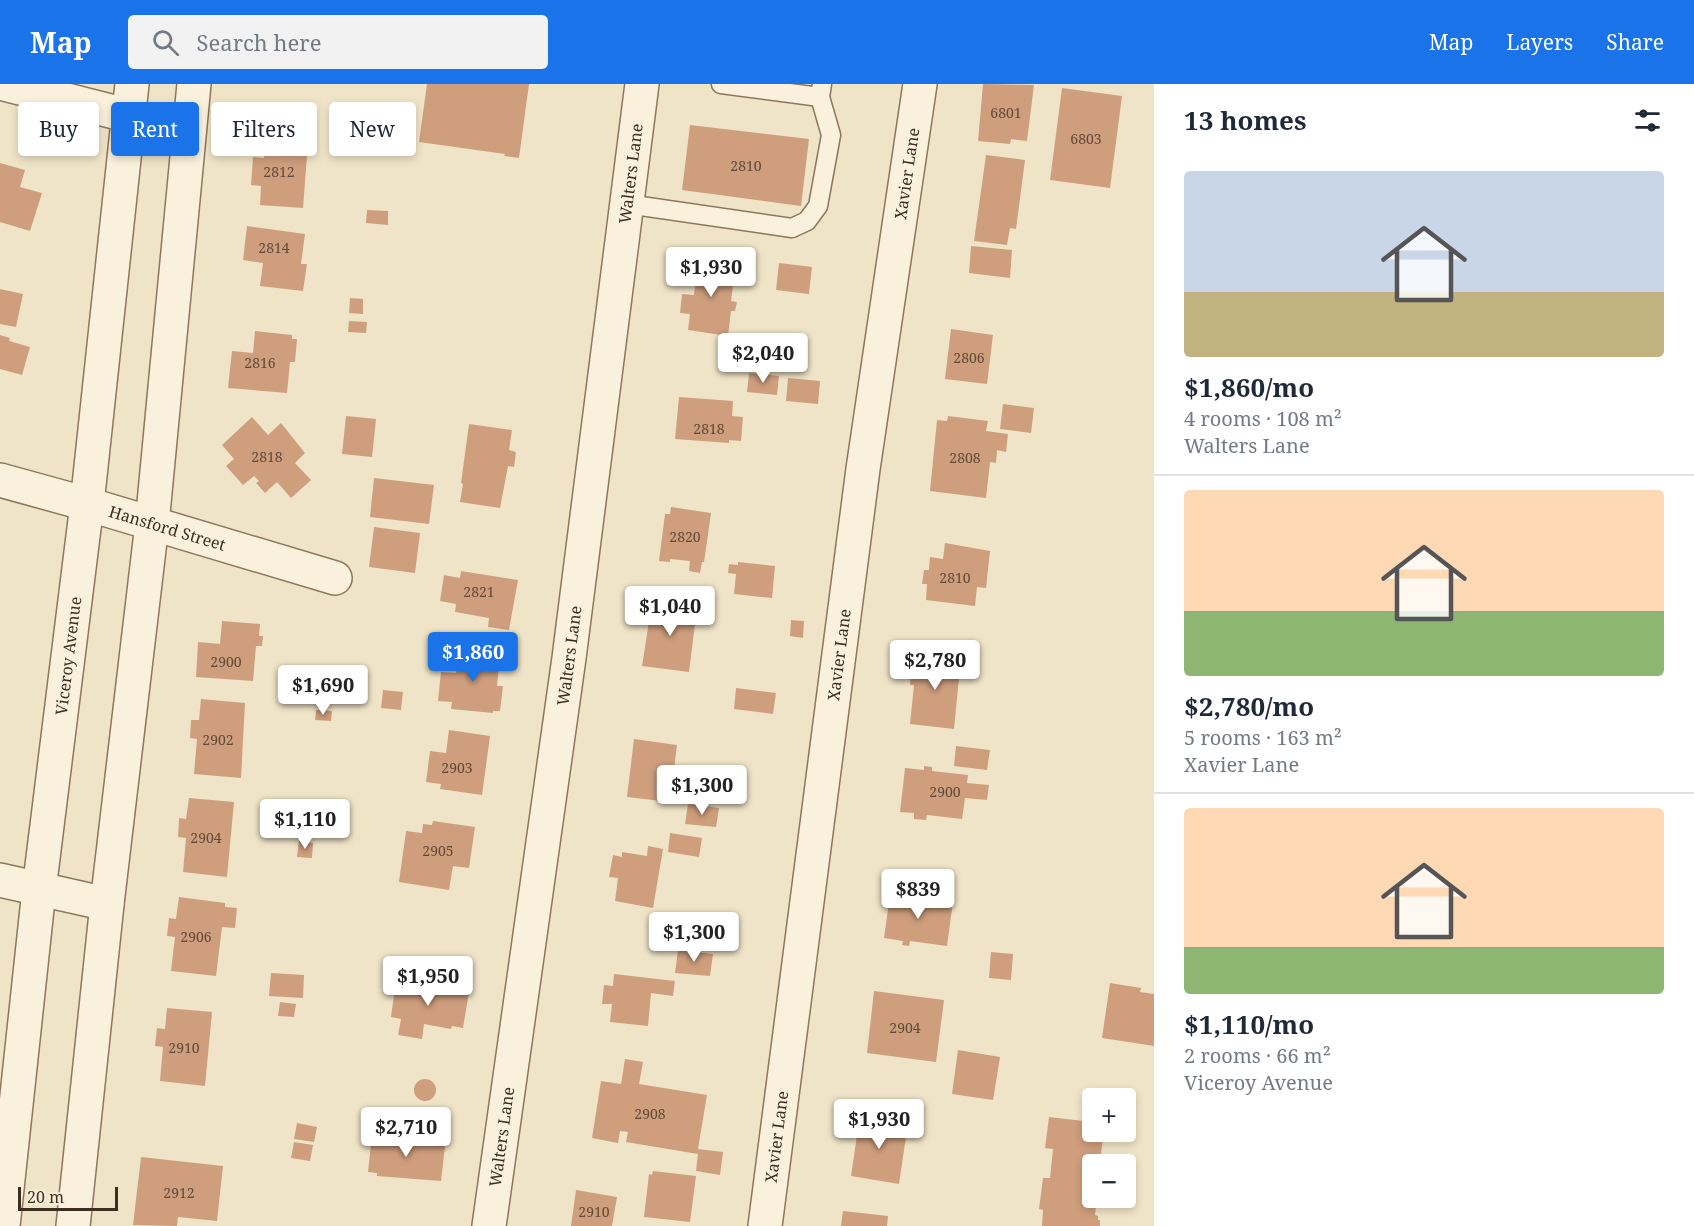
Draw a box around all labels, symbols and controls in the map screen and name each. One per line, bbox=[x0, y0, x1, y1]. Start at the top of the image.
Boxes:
search box bbox=[128, 15, 548, 69]
text: Map bbox=[30, 23, 92, 61]
icon: search bbox=[149, 26, 182, 59]
text: Search here bbox=[197, 27, 321, 57]
text: Map bbox=[1429, 28, 1473, 56]
text: Layers bbox=[1506, 28, 1573, 56]
text: Share bbox=[1606, 28, 1664, 56]
chip: Buy bbox=[18, 102, 99, 156]
chip: Rent bbox=[111, 102, 199, 156]
chip: Filters bbox=[211, 102, 317, 156]
chip: New bbox=[329, 102, 416, 156]
text: 13 homes bbox=[1184, 102, 1306, 138]
house number: 6801 bbox=[990, 103, 1022, 122]
icon: filters bbox=[1631, 104, 1664, 137]
street label: Walters Lane bbox=[613, 122, 648, 225]
street label: Xavier Lane bbox=[889, 126, 924, 221]
house number: 6803 bbox=[1070, 129, 1102, 148]
house number: 2810 bbox=[730, 156, 762, 175]
house number: 2812 bbox=[263, 162, 295, 181]
icon: home bbox=[1370, 210, 1478, 318]
house number: 2814 bbox=[258, 238, 290, 257]
pin: $1,930 bbox=[662, 247, 760, 298]
text: $1,930 bbox=[680, 253, 742, 280]
pin: $2,040 bbox=[714, 333, 812, 384]
text: $2,040 bbox=[732, 339, 794, 366]
house number: 2806 bbox=[953, 348, 985, 367]
house number: 2816 bbox=[244, 353, 276, 372]
text: $1,860/mo bbox=[1184, 369, 1314, 405]
text: 4 rooms · 108 m² bbox=[1184, 405, 1342, 432]
house number: 2818 bbox=[693, 419, 725, 438]
text: Walters Lane bbox=[1184, 432, 1310, 459]
house number: 2818 bbox=[251, 447, 283, 466]
house number: 2808 bbox=[949, 448, 981, 467]
street label: Hansford Street bbox=[106, 500, 229, 556]
house number: 2820 bbox=[669, 527, 701, 546]
icon: home bbox=[1370, 529, 1478, 637]
house number: 2810 bbox=[939, 568, 971, 587]
house number: 2821 bbox=[463, 582, 495, 601]
pin: $1,040 bbox=[621, 586, 719, 637]
text: $1,040 bbox=[639, 592, 701, 619]
street label: Viceroy Avenue bbox=[50, 595, 86, 716]
street label: Walters Lane bbox=[551, 604, 587, 707]
street label: Xavier Lane bbox=[822, 608, 856, 702]
pin: $1,860 bbox=[424, 632, 522, 683]
text: $1,860 bbox=[442, 638, 504, 665]
pin: $2,780 bbox=[886, 640, 984, 691]
text: $2,780 bbox=[904, 646, 966, 673]
house number: 2900 bbox=[210, 652, 242, 671]
pin: $1,690 bbox=[274, 665, 372, 716]
text: $1,690 bbox=[292, 671, 354, 698]
text: $2,780/mo bbox=[1184, 688, 1314, 724]
text: 5 rooms · 163 m² bbox=[1184, 724, 1342, 751]
house number: 2902 bbox=[202, 730, 234, 749]
text: Xavier Lane bbox=[1184, 751, 1299, 778]
house number: 2903 bbox=[441, 758, 473, 777]
pin: $1,300 bbox=[653, 765, 751, 816]
text: $1,300 bbox=[671, 771, 733, 798]
house number: 2900 bbox=[929, 782, 961, 801]
pin: $1,110 bbox=[256, 799, 354, 850]
text: $1,110 bbox=[274, 805, 336, 832]
house number: 2904 bbox=[190, 828, 222, 847]
house number: 2905 bbox=[422, 841, 454, 860]
icon: home bbox=[1370, 847, 1478, 955]
pin: $839 bbox=[882, 869, 954, 920]
text: $839 bbox=[895, 875, 941, 902]
pin: $1,300 bbox=[645, 912, 743, 963]
text: $1,300 bbox=[663, 918, 725, 945]
house number: 2906 bbox=[180, 927, 212, 946]
pin: $1,950 bbox=[379, 956, 477, 1007]
text: $1,950 bbox=[397, 962, 459, 989]
text: $1,110/mo bbox=[1184, 1006, 1314, 1042]
house number: 2904 bbox=[889, 1018, 921, 1037]
house number: 2910 bbox=[168, 1038, 200, 1057]
text: 2 rooms · 66 m² bbox=[1184, 1042, 1331, 1069]
text: Viceroy Avenue bbox=[1184, 1069, 1333, 1096]
street label: Walters Lane bbox=[484, 1086, 519, 1188]
map controls bbox=[1082, 1088, 1136, 1208]
button: + bbox=[1082, 1088, 1136, 1142]
street label: Xavier Lane bbox=[760, 1090, 793, 1184]
pin: $1,930 bbox=[830, 1099, 928, 1150]
house number: 2908 bbox=[634, 1104, 666, 1123]
text: $1,930 bbox=[848, 1105, 910, 1132]
pin: $2,710 bbox=[357, 1107, 455, 1158]
text: $2,710 bbox=[375, 1113, 437, 1140]
button: − bbox=[1082, 1154, 1136, 1208]
house number: 2912 bbox=[163, 1183, 195, 1202]
scale bar bbox=[18, 1184, 118, 1212]
text: 20 m bbox=[27, 1186, 64, 1208]
house number: 2910 bbox=[578, 1202, 610, 1221]

